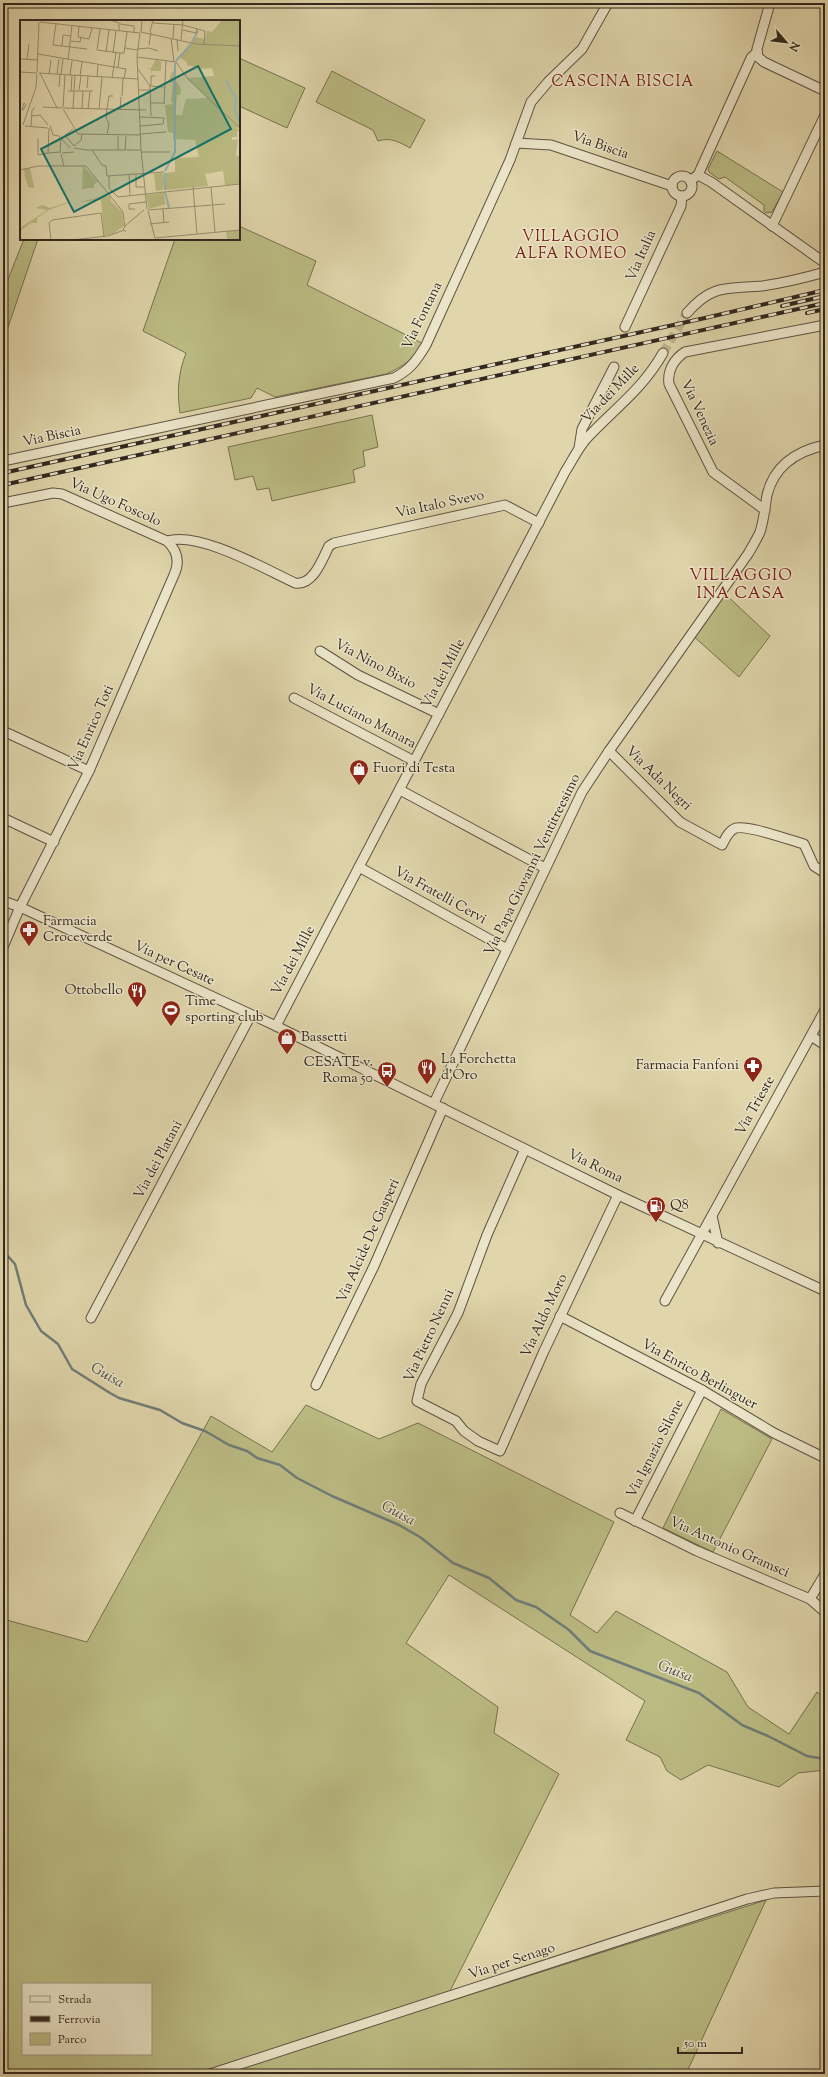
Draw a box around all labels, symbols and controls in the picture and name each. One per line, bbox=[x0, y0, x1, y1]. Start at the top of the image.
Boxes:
inset map bbox=[20, 20, 240, 240]
north arrow bbox=[766, 22, 806, 62]
text: N bbox=[785, 38, 804, 54]
district label: CASCINA BISCIA bbox=[551, 72, 695, 93]
street label: Via Biscia bbox=[569, 127, 632, 165]
district label: VILLAGGIO ALFA ROMEO bbox=[515, 227, 627, 265]
street label: Via Italia bbox=[622, 227, 662, 285]
street label: Via Fontana bbox=[398, 278, 448, 353]
street label: Via dei Mille bbox=[577, 360, 645, 428]
street label: Via Venezia bbox=[675, 377, 723, 450]
street label: Via Biscia bbox=[21, 421, 83, 453]
street label: Via Ugo Foscolo bbox=[66, 474, 164, 532]
street label: Via Italo Svevo bbox=[394, 486, 487, 524]
district label: VILLAGGIO INA CASA bbox=[689, 565, 793, 606]
street label: Via Nino Bixio bbox=[331, 635, 420, 695]
street label: Via dei Mille bbox=[417, 636, 471, 712]
street label: Via Luciano Manara bbox=[303, 680, 420, 755]
street label: Via Enrico Toti bbox=[64, 682, 120, 774]
street label: Via Ada Negri bbox=[620, 742, 696, 816]
shop icon: Fuori di Testa bbox=[348, 758, 370, 786]
place label: Fuori di Testa bbox=[373, 759, 456, 779]
street label: Via Papa Giovanni Ventitreesimo bbox=[480, 770, 586, 959]
street label: Via Fratelli Cervi bbox=[390, 862, 490, 930]
place label: Farmacia Croceverde bbox=[43, 912, 113, 948]
pharmacy icon: Farmacia Croceverde bbox=[18, 919, 40, 947]
street label: Via dei Mille bbox=[267, 923, 321, 999]
street label: Via per Cesate bbox=[130, 937, 218, 991]
restaurant icon: Ottobello bbox=[126, 980, 148, 1008]
place label: Ottobello bbox=[65, 981, 123, 1001]
place label: Time sporting club bbox=[185, 992, 264, 1028]
sports icon: Time sporting club bbox=[160, 999, 182, 1027]
shop icon: Bassetti bbox=[276, 1027, 298, 1055]
place label: Bassetti bbox=[301, 1028, 347, 1048]
place label: La Forchetta d'Oro bbox=[441, 1050, 517, 1086]
place label: CESATE v. Roma 50 bbox=[304, 1053, 373, 1089]
pharmacy icon: Farmacia Fanfoni bbox=[742, 1055, 764, 1083]
place label: Farmacia Fanfoni bbox=[636, 1056, 739, 1076]
restaurant icon: La Forchetta d'Oro bbox=[416, 1057, 438, 1085]
bus stop icon: CESATE v. Roma 50 bbox=[376, 1060, 398, 1088]
street label: Via Trieste bbox=[731, 1073, 781, 1139]
street label: Via dei Platani bbox=[130, 1117, 188, 1203]
street label: Via Roma bbox=[564, 1145, 626, 1189]
street label: Via Alcide De Gasperi bbox=[333, 1176, 405, 1306]
fuel station icon: Q8 bbox=[645, 1195, 667, 1223]
place label: Q8 bbox=[670, 1196, 689, 1216]
street label: Via Aldo Moro bbox=[517, 1270, 573, 1361]
street label: Via Pietro Nenni bbox=[400, 1286, 460, 1386]
street label: Via Enrico Berlinguer bbox=[637, 1335, 761, 1416]
water label: Guisa bbox=[86, 1358, 128, 1394]
street label: Via Ignazio Silone bbox=[623, 1396, 689, 1502]
water label: Guisa bbox=[377, 1496, 419, 1532]
street label: Via Antonio Gramsci bbox=[666, 1513, 792, 1583]
water label: Guisa bbox=[655, 1656, 696, 1688]
street label: Via per Senago bbox=[466, 1938, 558, 1985]
legend bbox=[22, 1983, 152, 2055]
text: Strada bbox=[58, 1991, 92, 2009]
text: Ferrovia bbox=[58, 2011, 101, 2029]
scale bar bbox=[678, 2029, 742, 2055]
text: Parco bbox=[58, 2031, 87, 2049]
text: 50 m bbox=[683, 2035, 707, 2053]

